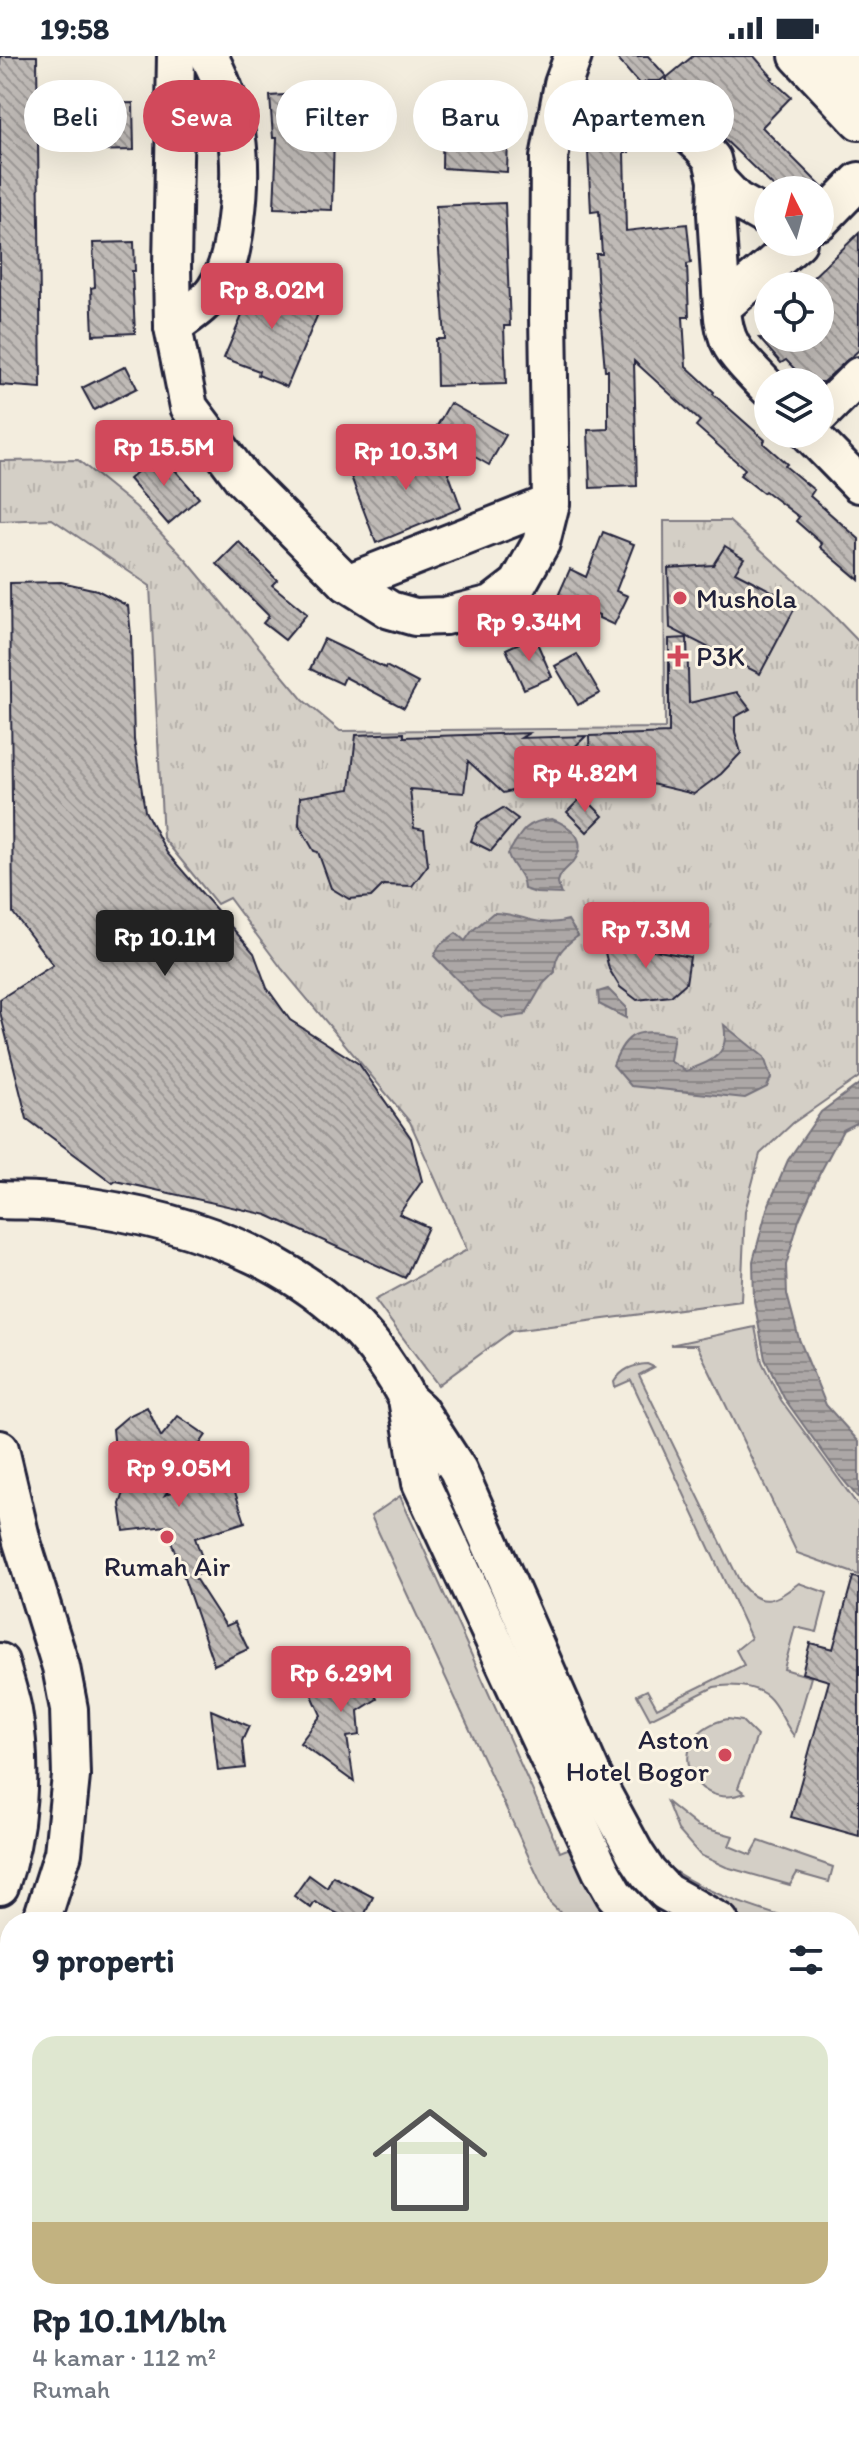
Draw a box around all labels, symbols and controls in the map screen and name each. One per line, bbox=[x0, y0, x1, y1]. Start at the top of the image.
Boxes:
text: 19:58 bbox=[40, 10, 109, 47]
chip: Beli bbox=[24, 80, 127, 152]
chip: Sewa bbox=[143, 80, 260, 152]
chip: Filter bbox=[276, 80, 397, 152]
chip: Baru bbox=[413, 80, 528, 152]
chip: Apartemen bbox=[544, 80, 734, 152]
north arrow bbox=[754, 176, 834, 256]
map controls bbox=[754, 176, 834, 448]
pin: Rp 8.02M bbox=[189, 263, 355, 331]
button: locate bbox=[754, 272, 834, 352]
text: Rp 8.02M bbox=[219, 273, 325, 305]
button: layers bbox=[754, 368, 834, 448]
pin: Rp 15.5M bbox=[81, 420, 247, 488]
pin: Rp 10.3M bbox=[323, 424, 489, 492]
text: Rp 15.5M bbox=[113, 430, 215, 462]
text: Rp 10.3M bbox=[354, 434, 458, 466]
place label: Mushola bbox=[696, 581, 797, 615]
marker: Mushola bbox=[671, 589, 689, 607]
pin: Rp 9.34M bbox=[446, 595, 612, 663]
text: Rp 9.34M bbox=[476, 605, 582, 637]
place label: P3K bbox=[696, 639, 745, 673]
marker: P3K bbox=[667, 645, 689, 667]
pin: Rp 4.82M bbox=[502, 746, 668, 814]
text: Rp 4.82M bbox=[532, 756, 638, 788]
pin: Rp 7.3M bbox=[572, 902, 720, 970]
pin: Rp 10.1M bbox=[82, 910, 248, 978]
text: Rp 7.3M bbox=[601, 912, 691, 944]
text: Rp 10.1M bbox=[114, 920, 216, 952]
pin: Rp 9.05M bbox=[96, 1441, 262, 1509]
text: Rp 9.05M bbox=[126, 1451, 232, 1483]
marker: Rumah Air bbox=[158, 1528, 176, 1546]
place label: Rumah Air bbox=[104, 1549, 230, 1583]
pin: Rp 6.29M bbox=[258, 1646, 424, 1714]
text: Rp 6.29M bbox=[289, 1656, 393, 1688]
place label: Aston Hotel Bogor bbox=[566, 1722, 709, 1788]
marker: Aston Hotel Bogor bbox=[716, 1746, 734, 1764]
icon: filters bbox=[784, 1938, 828, 1982]
text: 9 properti bbox=[32, 1940, 175, 1981]
icon: home bbox=[358, 2088, 502, 2232]
text: Rp 10.1M/bln bbox=[32, 2300, 227, 2341]
text: 4 kamar · 112 m² bbox=[32, 2341, 216, 2373]
text: Rumah bbox=[32, 2373, 110, 2405]

